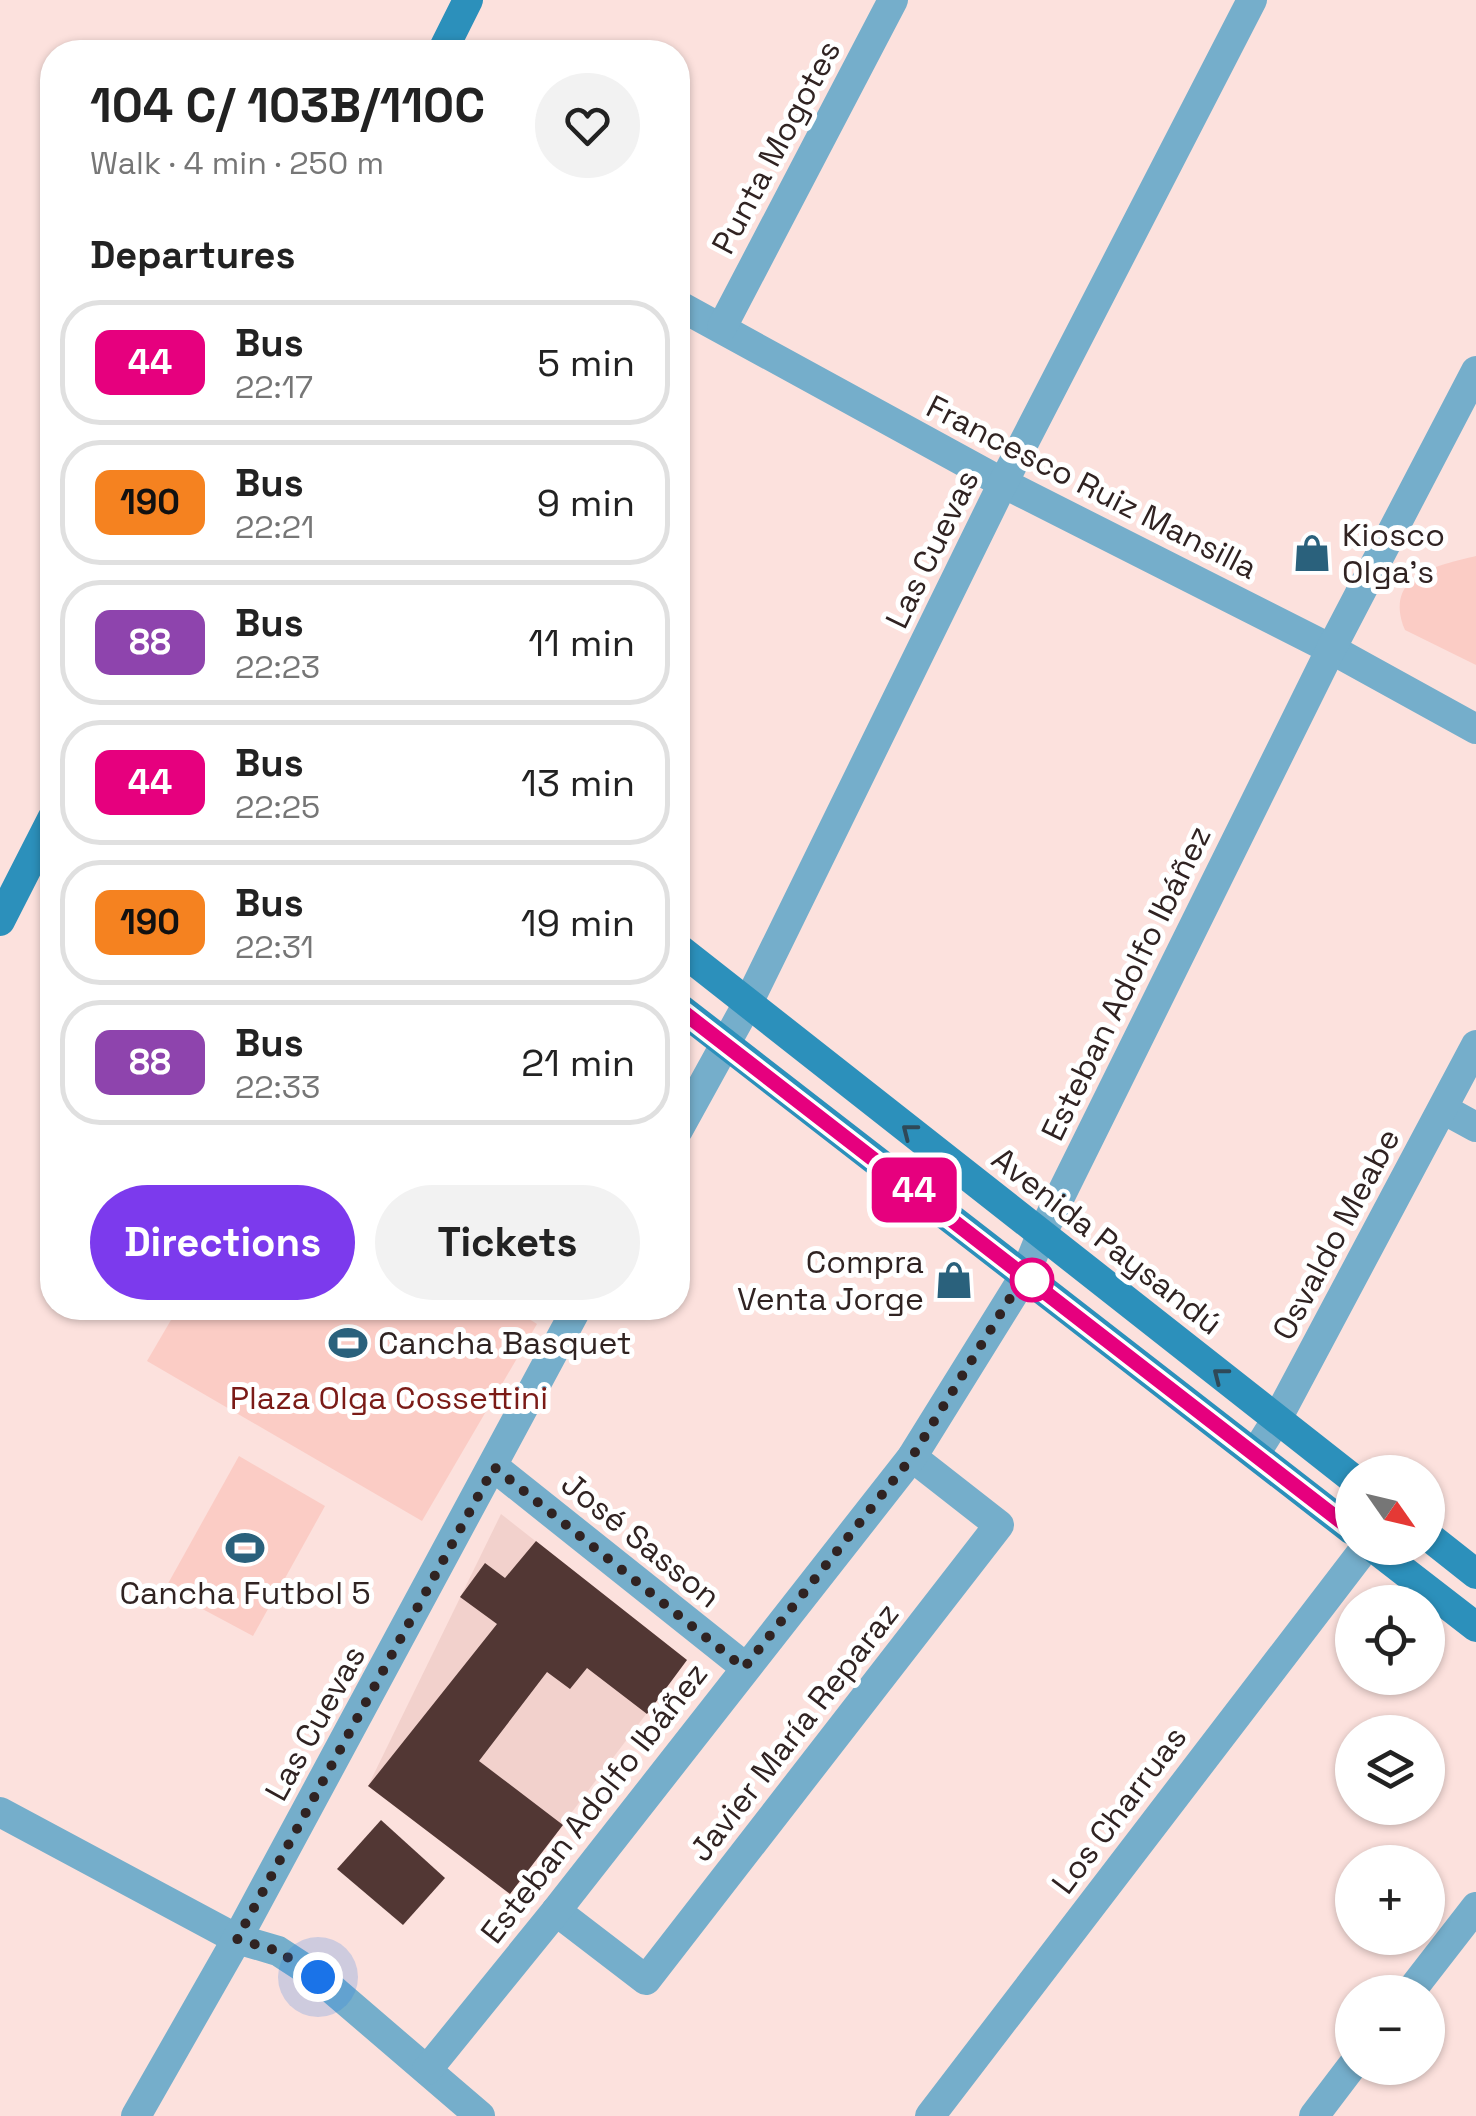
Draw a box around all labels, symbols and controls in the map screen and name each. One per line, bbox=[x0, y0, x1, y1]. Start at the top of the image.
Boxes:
street label: Punta Mogotes bbox=[703, 33, 849, 261]
button: heart bbox=[535, 73, 640, 178]
text: 104 C/ 103B/110C bbox=[90, 75, 485, 136]
text: Walk · 4 min · 250 m bbox=[90, 143, 384, 183]
text: Departures bbox=[90, 231, 295, 279]
text: Bus bbox=[235, 319, 304, 367]
text: 5 min bbox=[537, 339, 635, 387]
text: 44 bbox=[128, 340, 172, 384]
text: 22:17 bbox=[235, 367, 313, 407]
street label: Francesco Ruiz Mansilla bbox=[920, 386, 1264, 588]
text: Bus bbox=[235, 459, 304, 507]
street label: Las Cuevas bbox=[877, 463, 987, 635]
text: 9 min bbox=[537, 479, 635, 527]
text: 190 bbox=[120, 480, 180, 524]
text: 22:21 bbox=[235, 507, 314, 547]
place label: Kiosco Olga's bbox=[1342, 515, 1445, 592]
shop icon: Kiosco Olga's bbox=[1291, 532, 1333, 574]
text: Bus bbox=[235, 599, 304, 647]
text: 11 min bbox=[528, 619, 635, 667]
text: 88 bbox=[129, 620, 171, 664]
text: 22:23 bbox=[235, 647, 320, 687]
text: Bus bbox=[235, 739, 304, 787]
text: 13 min bbox=[521, 759, 635, 807]
text: 44 bbox=[128, 760, 172, 804]
text: 22:25 bbox=[235, 787, 320, 827]
street label: Esteban Adolfo Ibáñez bbox=[1032, 819, 1220, 1147]
text: Bus bbox=[235, 879, 304, 927]
text: 19 min bbox=[521, 899, 635, 947]
text: 190 bbox=[120, 900, 180, 944]
text: 22:31 bbox=[235, 927, 314, 967]
text: Bus bbox=[235, 1019, 304, 1067]
text: 21 min bbox=[521, 1039, 635, 1087]
text: 88 bbox=[129, 1040, 171, 1084]
text: 22:33 bbox=[235, 1067, 320, 1107]
street label: Osvaldo Meabe bbox=[1263, 1121, 1409, 1347]
one-way arrow bbox=[903, 1125, 921, 1143]
street label: Avenida Paysandú bbox=[984, 1139, 1230, 1343]
line badge: 44 bbox=[869, 1158, 959, 1222]
text: 44 bbox=[892, 1168, 936, 1212]
button: Directions bbox=[90, 1185, 355, 1300]
button: Tickets bbox=[375, 1185, 640, 1300]
place label: Compra Venta Jorge bbox=[737, 1242, 924, 1319]
shop icon: Compra Venta Jorge bbox=[933, 1259, 975, 1301]
unlabelled marker bbox=[1011, 1259, 1053, 1301]
sports icon: Cancha Basquet bbox=[327, 1322, 369, 1364]
place label: Cancha Basquet bbox=[378, 1323, 631, 1363]
one-way arrow bbox=[1213, 1369, 1231, 1386]
park label: Plaza Olga Cossettini bbox=[230, 1378, 548, 1418]
north arrow bbox=[1335, 1455, 1445, 1565]
map controls bbox=[1335, 1455, 1445, 2085]
street label: José Sasson bbox=[553, 1464, 729, 1616]
sports icon: Cancha Futbol 5 bbox=[224, 1527, 266, 1569]
place label: Cancha Futbol 5 bbox=[119, 1573, 371, 1613]
button: locate bbox=[1335, 1585, 1445, 1695]
street label: Javier María Reparaz bbox=[681, 1595, 907, 1869]
street label: Las Cuevas bbox=[256, 1638, 374, 1808]
street label: Esteban Adolfo Ibáñez bbox=[472, 1655, 716, 1951]
button: layers bbox=[1335, 1715, 1445, 1825]
street label: Los Charruas bbox=[1043, 1718, 1195, 1902]
button: + bbox=[1335, 1845, 1445, 1955]
your location bbox=[293, 1952, 343, 2002]
button: − bbox=[1335, 1975, 1445, 2085]

